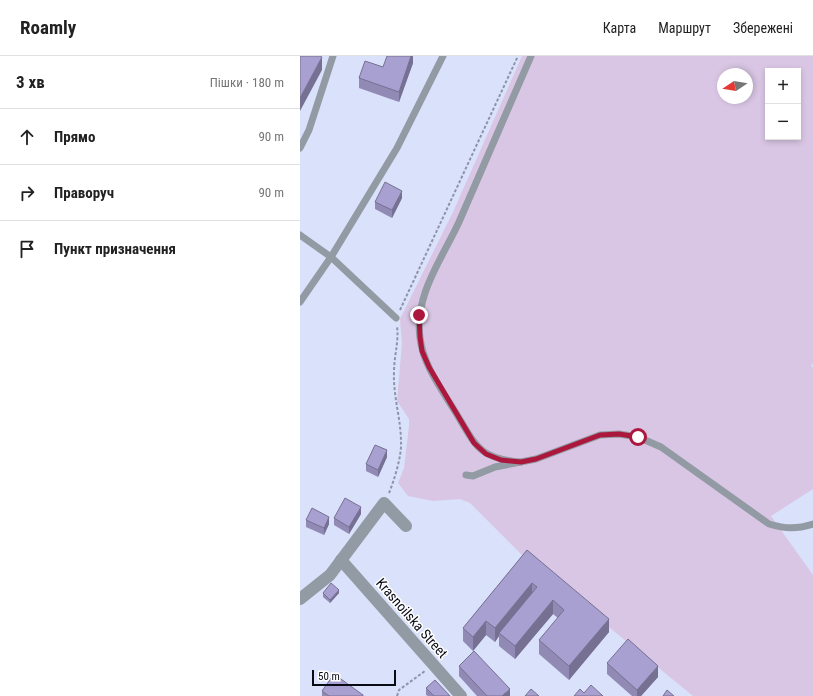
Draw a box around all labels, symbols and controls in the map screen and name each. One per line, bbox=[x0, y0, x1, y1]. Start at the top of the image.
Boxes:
text: Roamly bbox=[20, 16, 76, 39]
text: Карта bbox=[603, 20, 636, 36]
text: Маршрут bbox=[658, 20, 711, 36]
text: Збережені bbox=[733, 20, 793, 36]
north arrow bbox=[717, 68, 753, 104]
map controls bbox=[765, 68, 801, 140]
button: + bbox=[765, 68, 801, 104]
text: 3 хв bbox=[16, 72, 45, 92]
text: Пішки · 180 m bbox=[210, 75, 284, 90]
button: − bbox=[765, 104, 801, 140]
icon: ahead bbox=[16, 126, 38, 148]
text: Прямо bbox=[54, 128, 95, 146]
text: 90 m bbox=[258, 129, 284, 144]
icon: right bbox=[16, 182, 38, 204]
text: Праворуч bbox=[54, 184, 114, 202]
text: 90 m bbox=[258, 185, 284, 200]
icon: arrive bbox=[16, 238, 38, 260]
text: Пункт призначення bbox=[54, 240, 176, 258]
route end bbox=[410, 306, 428, 324]
route start bbox=[629, 428, 647, 446]
street label: Krasnoilska Street bbox=[373, 575, 451, 661]
scale bar bbox=[312, 668, 396, 687]
text: 50 m bbox=[318, 670, 340, 683]

